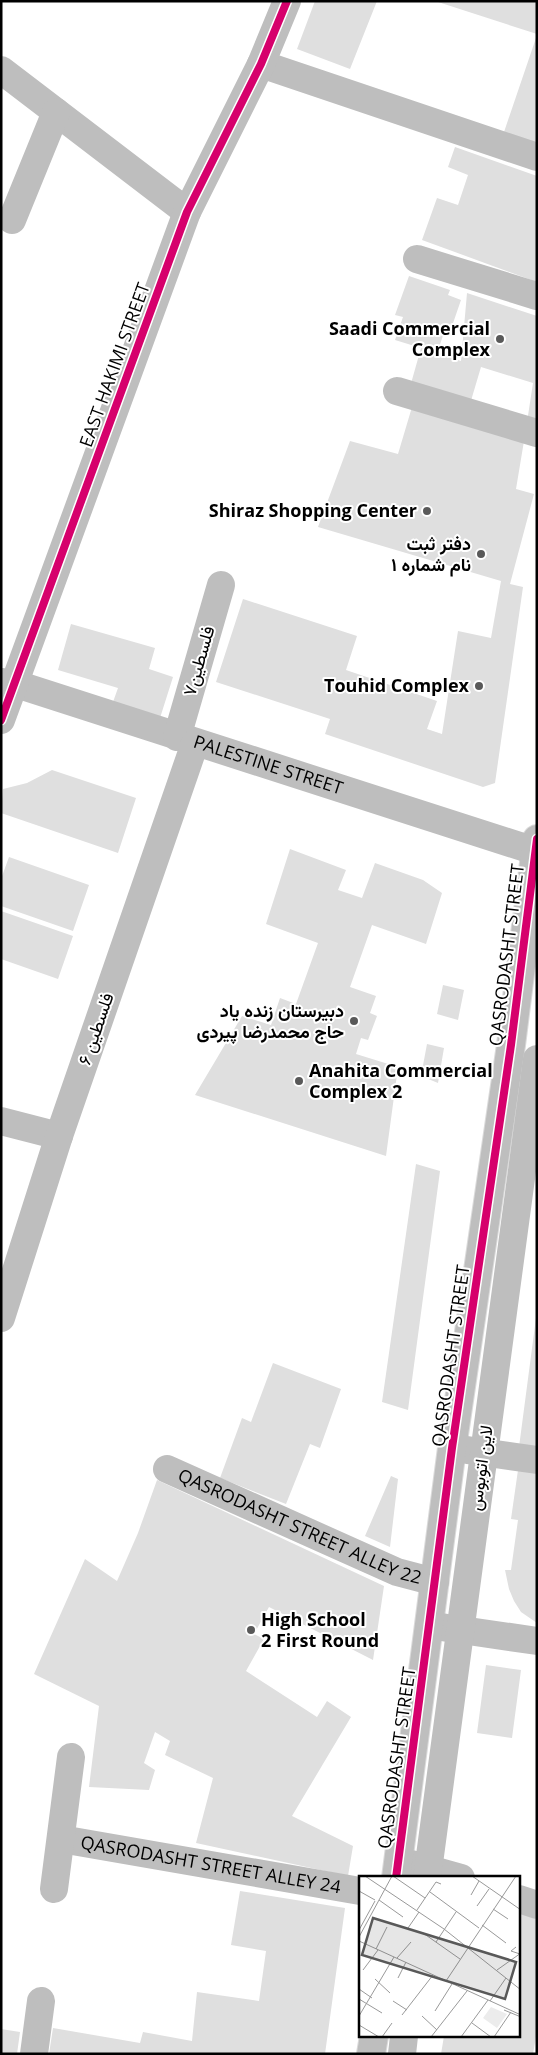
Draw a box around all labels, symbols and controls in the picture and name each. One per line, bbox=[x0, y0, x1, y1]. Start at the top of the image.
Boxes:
street label: EAST HAKIMI STREET bbox=[73, 279, 155, 450]
place label: Saadi Commercial Complex bbox=[329, 316, 491, 361]
marker: Saadi Commercial Complex bbox=[494, 333, 506, 345]
place label: Shiraz Shopping Center bbox=[209, 498, 417, 522]
marker: Shiraz Shopping Center bbox=[421, 505, 433, 517]
place label: دفتر ثبت نام شماره ١ bbox=[391, 531, 471, 577]
marker: دفتر ثبت نام شماره ١ bbox=[475, 548, 487, 560]
street label: ۷فلسطین bbox=[177, 623, 220, 699]
place label: Touhid Complex bbox=[324, 673, 470, 697]
marker: Touhid Complex bbox=[473, 680, 485, 692]
street label: PALESTINE STREET bbox=[191, 729, 346, 799]
street label: QASRODASHT STREET bbox=[483, 862, 529, 1047]
street label: فلسطین ۶ bbox=[72, 989, 119, 1068]
place label: دبیرستان زنده یاد حاج محمدرضا پیردی bbox=[196, 998, 344, 1044]
marker: دبیرستان زنده یاد حاج محمدرضا پیردی bbox=[348, 1015, 360, 1027]
place label: Anahita Commercial Complex 2 bbox=[309, 1058, 493, 1103]
marker: Anahita Commercial Complex 2 bbox=[293, 1075, 305, 1087]
street label: QASRODASHT STREET bbox=[425, 1263, 475, 1448]
street label: لاین اتوبوس bbox=[462, 1423, 498, 1512]
street label: QASRODASHT STREET ALLEY 22 bbox=[174, 1462, 424, 1589]
place label: High School 2 First Round bbox=[261, 1607, 379, 1652]
marker: High School 2 First Round bbox=[245, 1624, 257, 1636]
street label: QASRODASHT STREET bbox=[371, 1665, 421, 1850]
street label: QASRODASHT STREET ALLEY 24 bbox=[79, 1830, 343, 1898]
inset map bbox=[359, 1876, 520, 2038]

